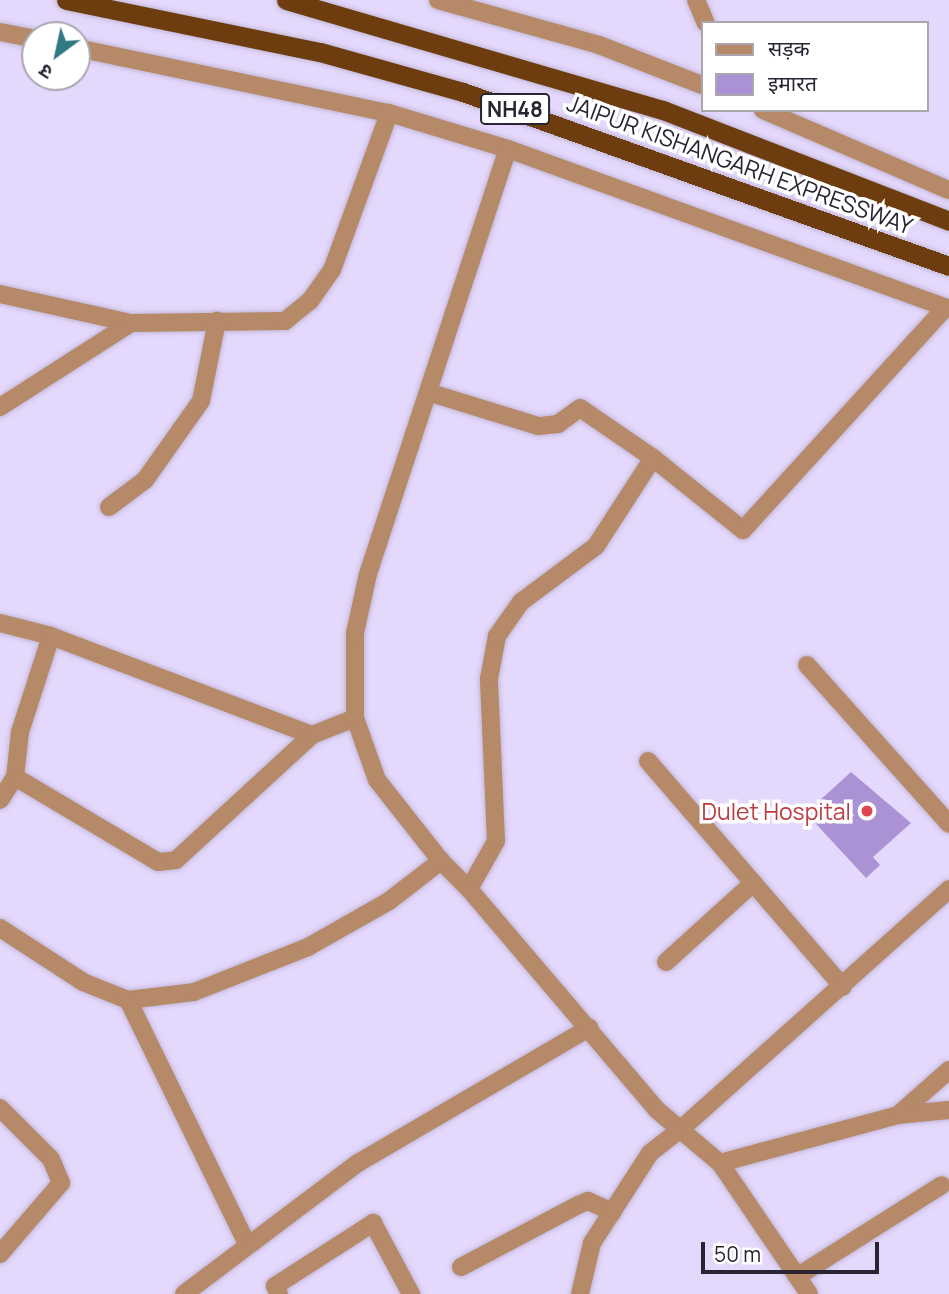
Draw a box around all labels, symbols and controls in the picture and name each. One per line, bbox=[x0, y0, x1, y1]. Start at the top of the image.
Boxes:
north arrow bbox=[21, 21, 91, 91]
legend bbox=[701, 21, 928, 112]
text: सड़क bbox=[768, 34, 810, 62]
text: उ bbox=[34, 58, 57, 86]
text: इमारत bbox=[768, 69, 817, 97]
street label: JAIPUR KISHANGARH EXPRESSWAY bbox=[563, 88, 917, 240]
road number: NH48 bbox=[480, 92, 550, 126]
place label: Dulet Hospital bbox=[702, 797, 851, 825]
marker: Dulet Hospital bbox=[857, 801, 877, 821]
scale bar bbox=[704, 1228, 883, 1272]
text: 50 m bbox=[714, 1240, 761, 1268]

